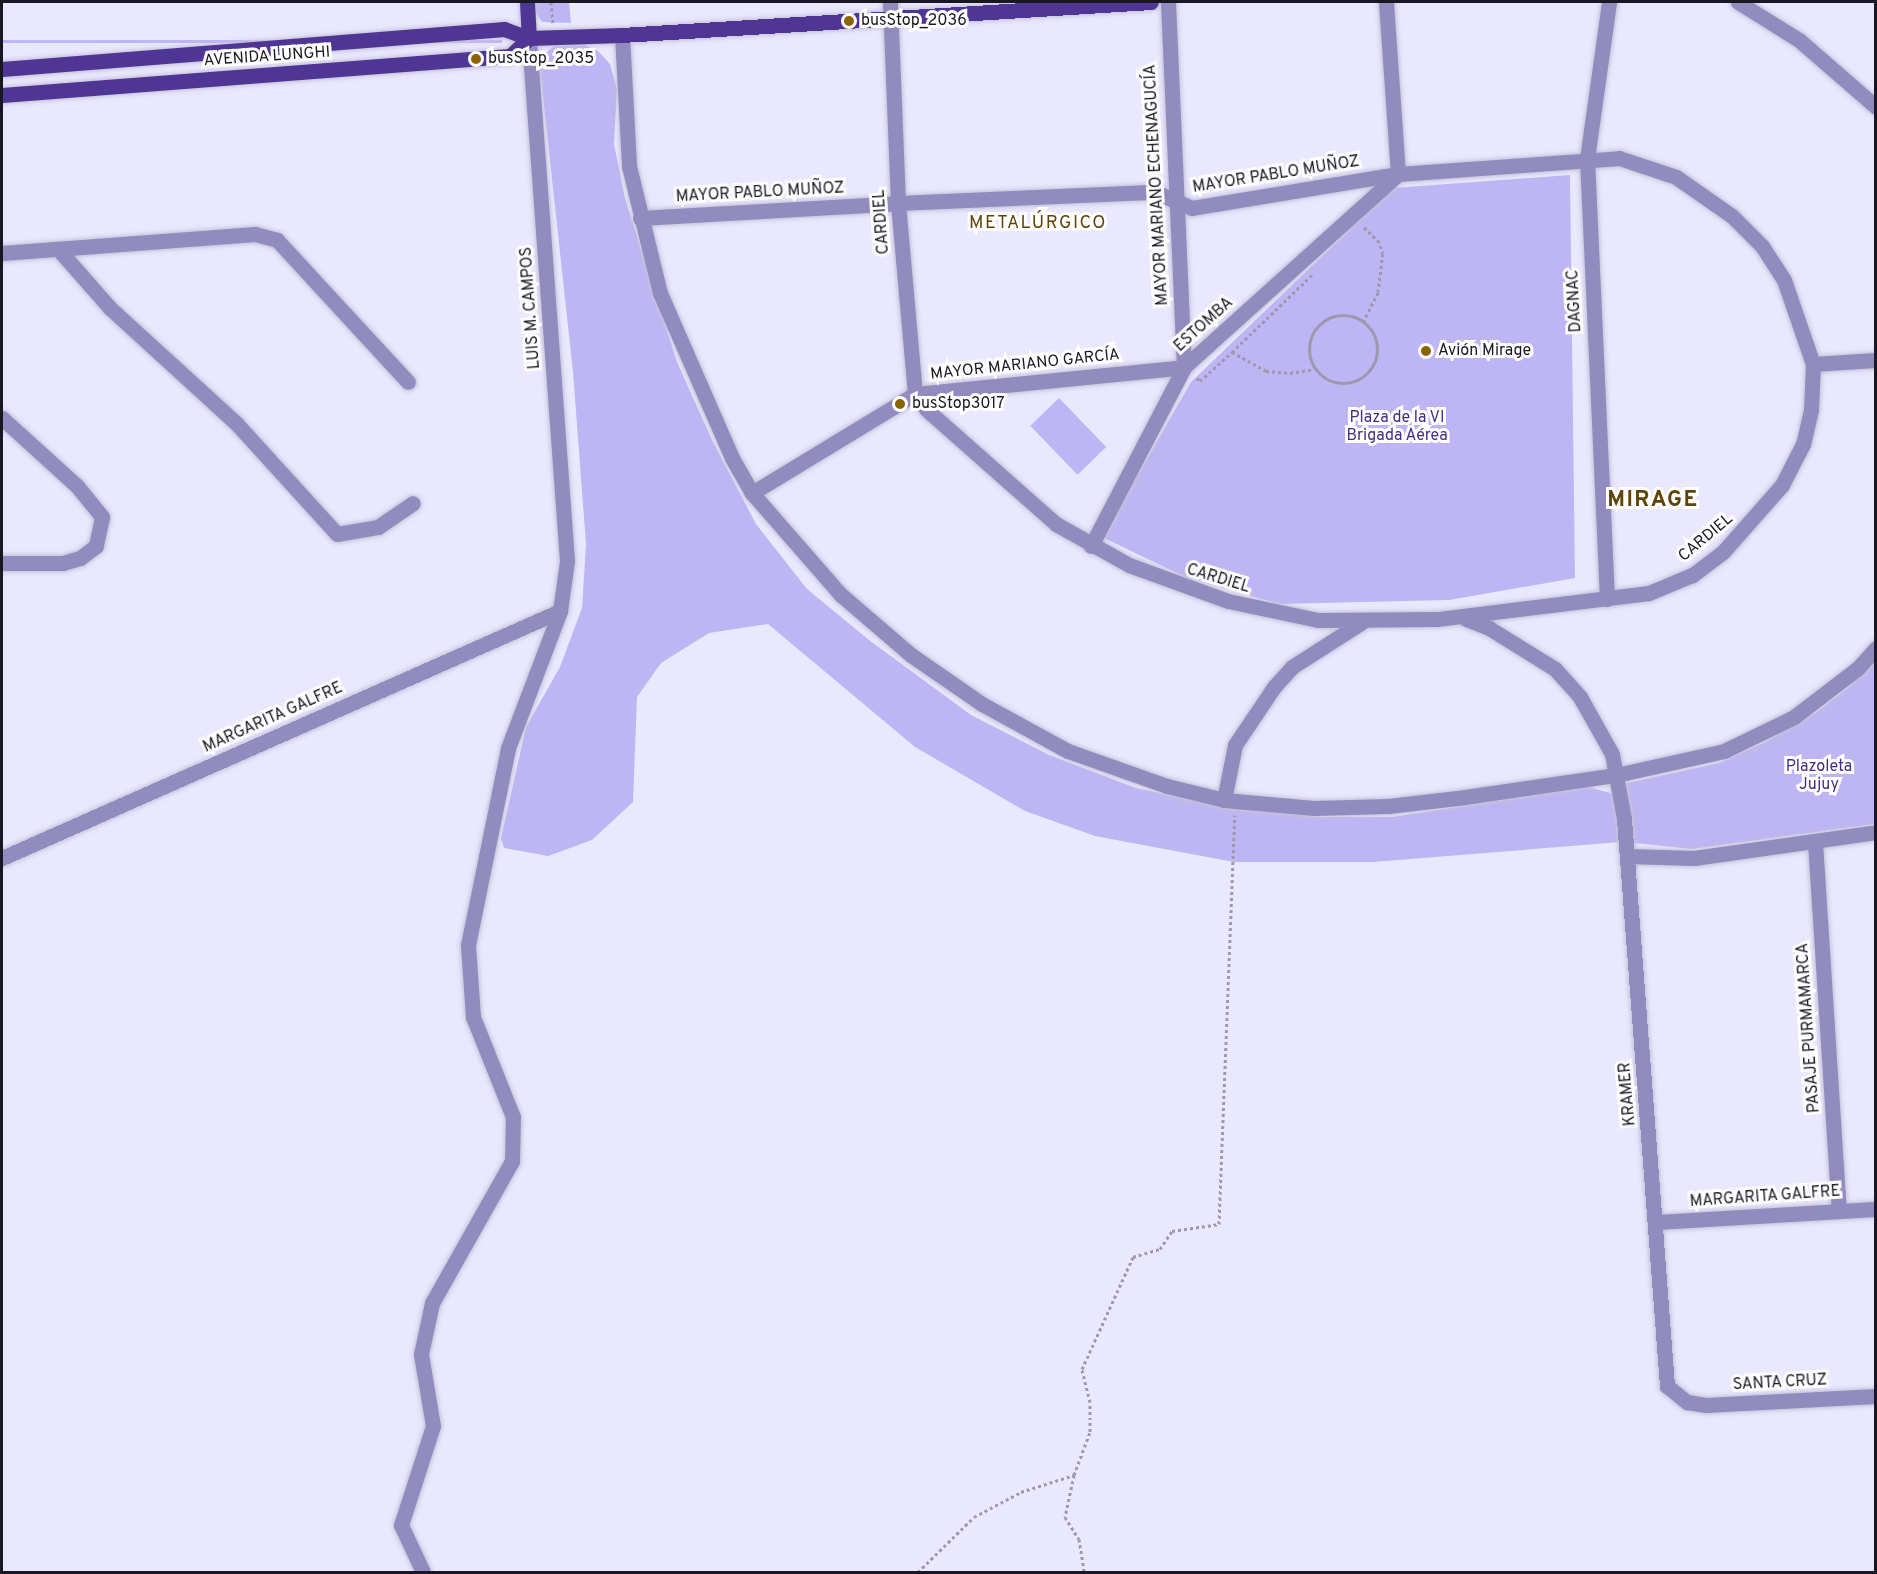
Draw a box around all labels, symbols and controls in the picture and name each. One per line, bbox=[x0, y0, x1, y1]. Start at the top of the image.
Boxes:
place label: busStop_2036 bbox=[861, 11, 967, 31]
marker: busStop_2036 bbox=[842, 14, 856, 28]
street label: AVENIDA LUNGHI bbox=[203, 43, 331, 71]
place label: busStop_2035 bbox=[488, 49, 594, 69]
marker: busStop_2035 bbox=[469, 52, 483, 66]
street label: MAYOR MARIANO ECHENAGUCÍA bbox=[1141, 64, 1173, 306]
street label: MAYOR PABLO MUÑOZ bbox=[1191, 152, 1361, 198]
street label: MAYOR PABLO MUÑOZ bbox=[675, 179, 845, 207]
street label: CARDIEL bbox=[870, 189, 894, 255]
district label: METALÚRGICO bbox=[969, 213, 1107, 235]
street label: LUIS M. CAMPOS bbox=[517, 246, 545, 370]
street label: DAGNAC bbox=[1564, 269, 1586, 333]
street label: ESTOMBA bbox=[1171, 294, 1237, 356]
place label: Avión Mirage bbox=[1438, 341, 1531, 361]
marker: Avión Mirage bbox=[1419, 344, 1433, 358]
street label: MAYOR MARIANO GARCÍA bbox=[929, 346, 1121, 384]
place label: busStop3017 bbox=[912, 394, 1005, 414]
marker: busStop3017 bbox=[893, 397, 907, 411]
park label: Plaza de la VI Brigada Aérea bbox=[1346, 408, 1448, 446]
district label: MIRAGE bbox=[1607, 488, 1699, 514]
street label: CARDIEL bbox=[1675, 510, 1737, 566]
street label: CARDIEL bbox=[1184, 560, 1252, 598]
street label: MARGARITA GALFRE bbox=[200, 678, 346, 758]
park label: Plazoleta Jujuy bbox=[1786, 757, 1852, 795]
street label: PASAJE PURMAMARCA bbox=[1793, 942, 1825, 1114]
street label: KRAMER bbox=[1616, 1061, 1640, 1127]
street label: MARGARITA GALFRE bbox=[1689, 1182, 1841, 1212]
street label: SANTA CRUZ bbox=[1732, 1371, 1828, 1395]

